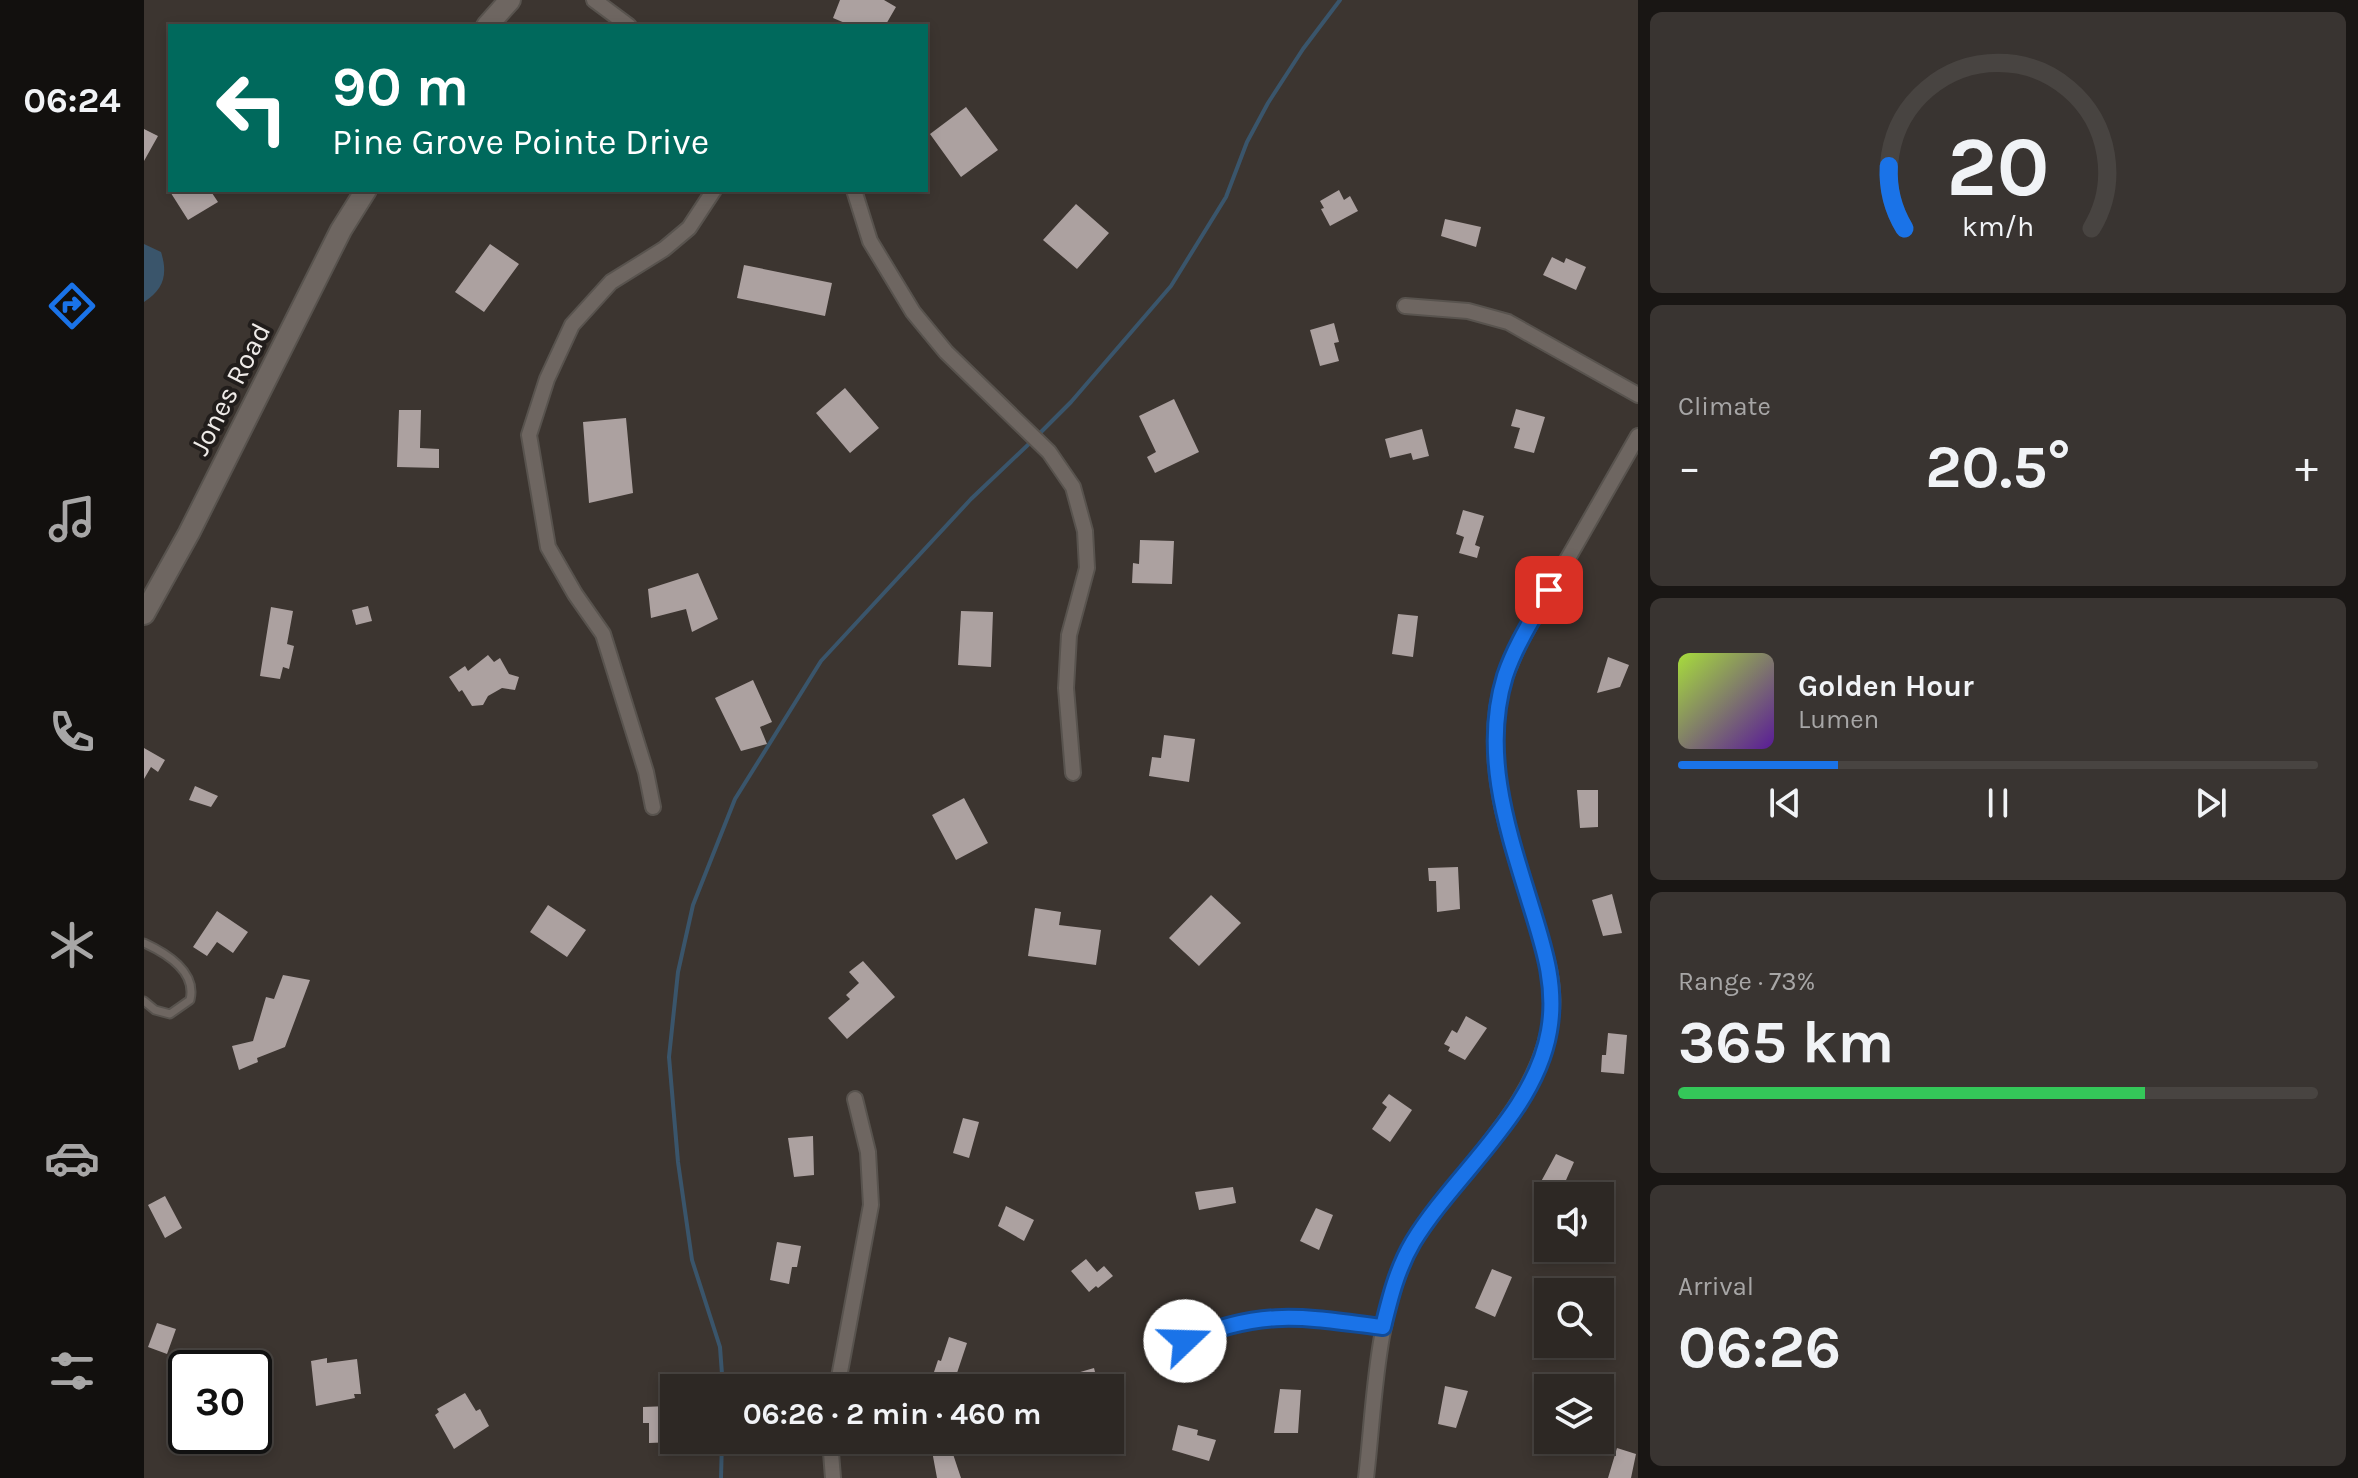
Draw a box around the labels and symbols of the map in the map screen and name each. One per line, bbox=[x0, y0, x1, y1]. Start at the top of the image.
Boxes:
street label: Jones Road bbox=[183, 317, 277, 461]
pin bbox=[1515, 556, 1583, 624]
position arrow bbox=[1143, 1299, 1227, 1383]
speed limit sign: 30 bbox=[168, 1350, 272, 1454]

